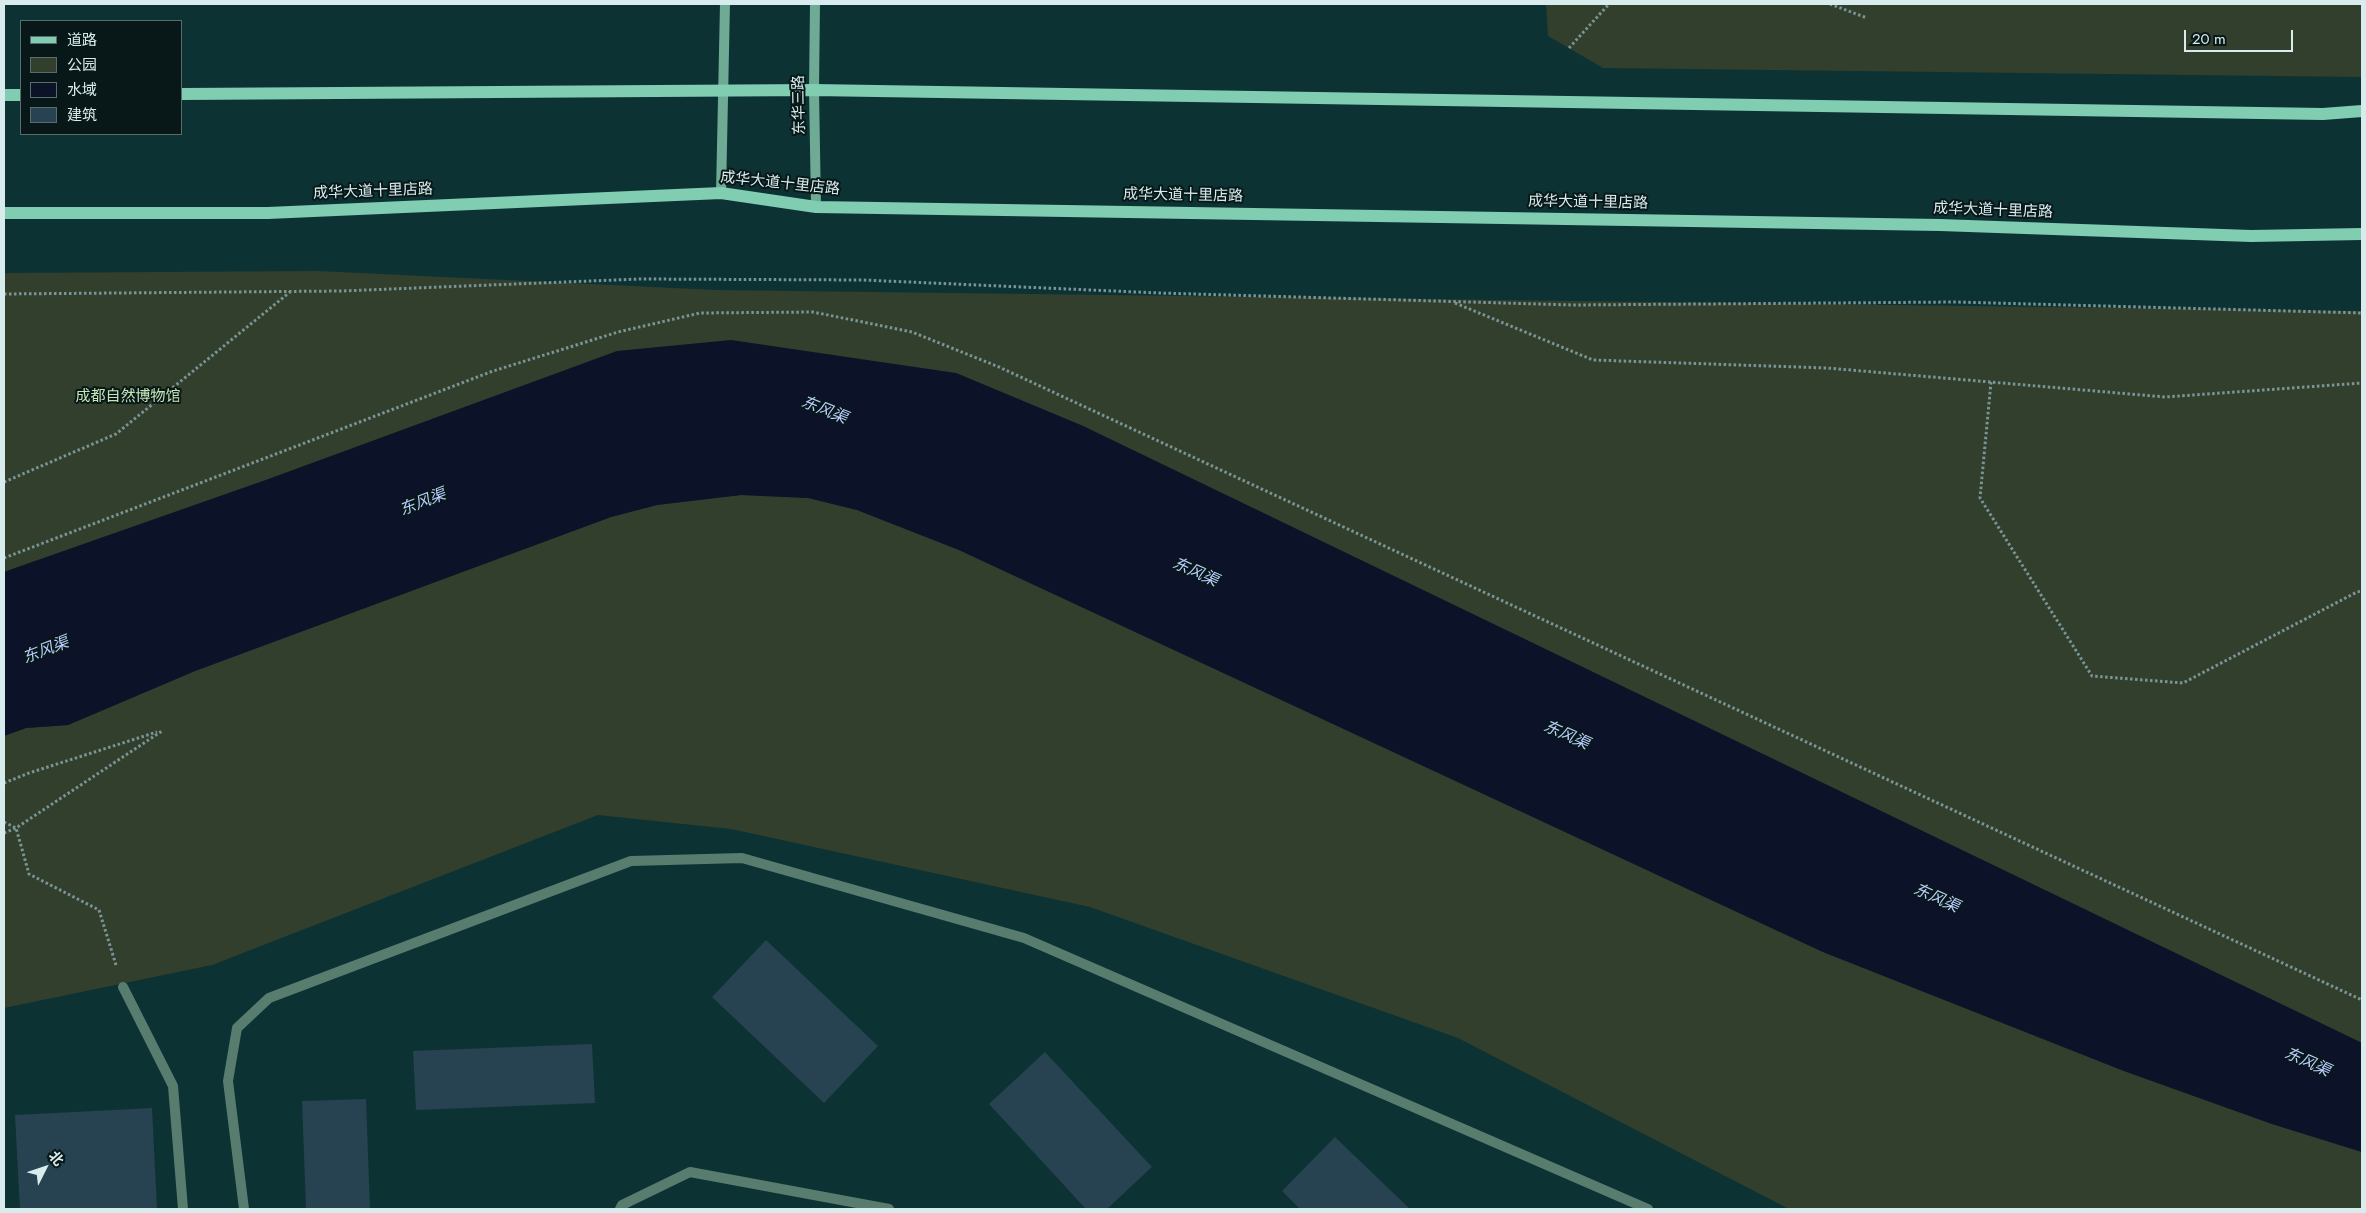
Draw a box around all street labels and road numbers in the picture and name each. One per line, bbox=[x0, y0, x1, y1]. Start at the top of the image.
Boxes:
street label: 东华三路 bbox=[790, 75, 810, 135]
street label: 成华大道十里店路 bbox=[719, 169, 841, 199]
street label: 成华大道十里店路 bbox=[313, 181, 433, 203]
street label: 成华大道十里店路 bbox=[1123, 186, 1243, 206]
street label: 成华大道十里店路 bbox=[1528, 193, 1648, 213]
street label: 成华大道十里店路 bbox=[1933, 200, 2053, 222]

